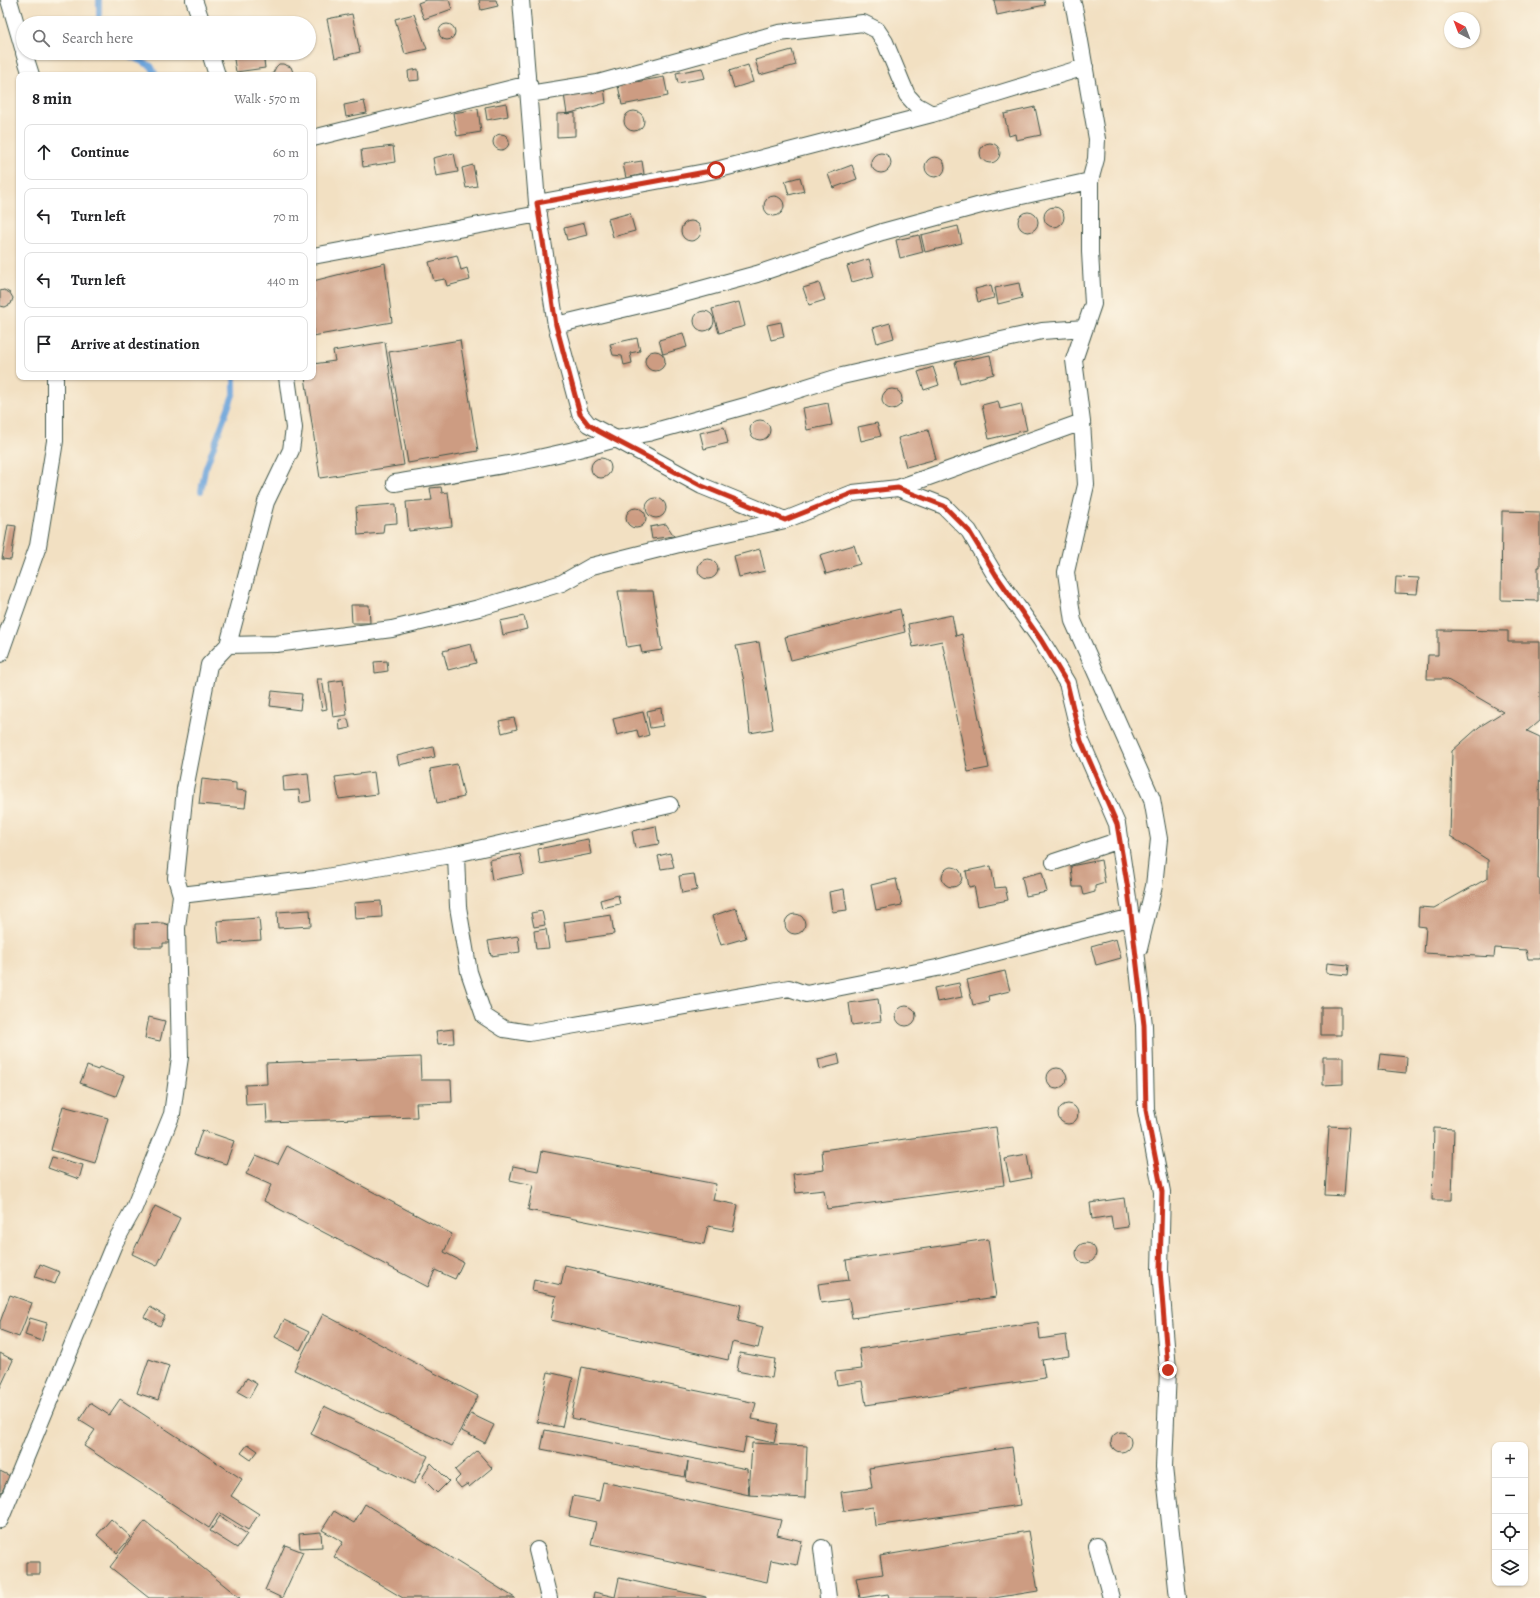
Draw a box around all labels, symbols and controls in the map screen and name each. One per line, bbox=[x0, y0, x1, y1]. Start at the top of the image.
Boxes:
north arrow bbox=[1444, 12, 1480, 48]
search box bbox=[16, 16, 316, 60]
icon: search bbox=[30, 27, 52, 49]
text: Search here bbox=[62, 28, 133, 48]
text: 8 min bbox=[32, 87, 72, 110]
text: Walk · 570 m bbox=[234, 90, 300, 107]
icon: ahead bbox=[33, 141, 55, 163]
text: Continue bbox=[71, 142, 129, 162]
text: 60 m bbox=[273, 144, 299, 161]
route start bbox=[707, 161, 725, 179]
icon: left bbox=[33, 205, 55, 227]
text: Turn left bbox=[71, 206, 126, 226]
text: 70 m bbox=[273, 208, 299, 225]
icon: left bbox=[33, 269, 55, 291]
text: Turn left bbox=[71, 270, 126, 290]
text: 440 m bbox=[267, 272, 299, 289]
icon: arrive bbox=[33, 333, 55, 355]
text: Arrive at destination bbox=[71, 334, 200, 354]
route end bbox=[1159, 1361, 1177, 1379]
map controls bbox=[1492, 1442, 1528, 1586]
button: + bbox=[1492, 1442, 1528, 1478]
button: − bbox=[1492, 1478, 1528, 1514]
button: locate bbox=[1492, 1514, 1528, 1550]
button: layers bbox=[1492, 1550, 1528, 1586]

